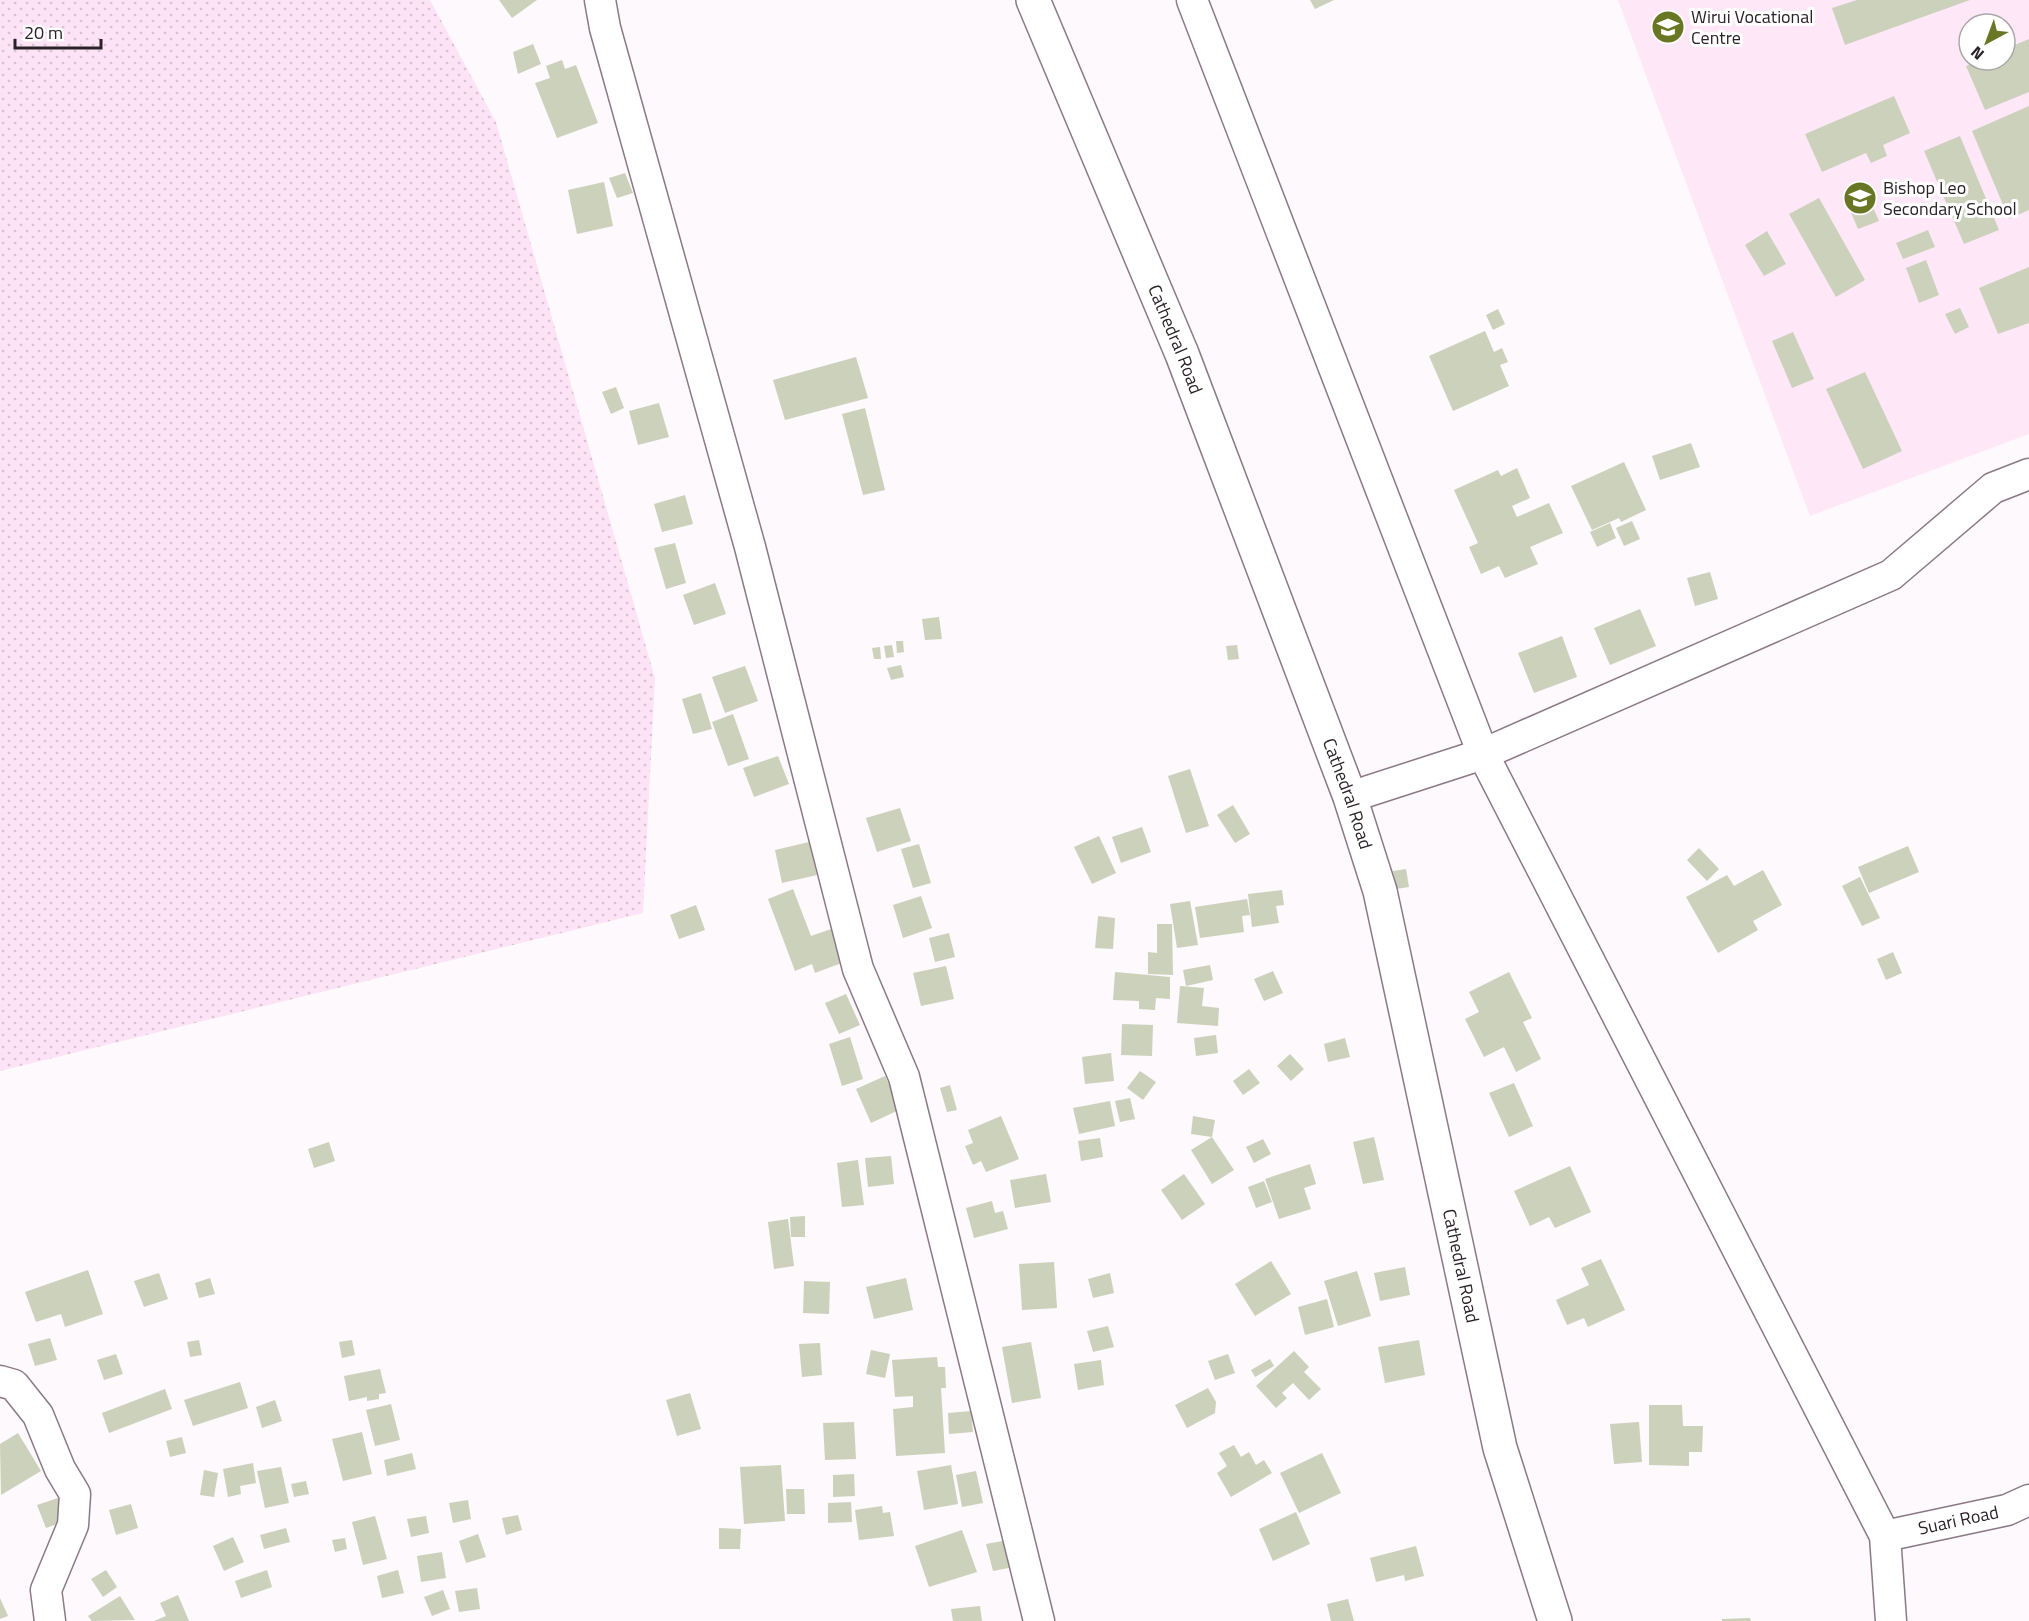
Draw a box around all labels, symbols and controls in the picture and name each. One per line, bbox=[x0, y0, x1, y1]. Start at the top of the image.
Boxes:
place label: Wirui Vocational Centre bbox=[1691, 3, 1813, 51]
school or university icon: Wirui Vocational Centre bbox=[1650, 9, 1686, 45]
scale bar bbox=[15, 12, 100, 50]
north arrow bbox=[1957, 12, 2017, 72]
text: 20 m bbox=[24, 19, 63, 46]
text: N bbox=[1965, 41, 1989, 66]
place label: Bishop Leo Secondary School bbox=[1883, 174, 2017, 222]
school or university icon: Bishop Leo Secondary School bbox=[1842, 180, 1878, 216]
street label: Cathedral Road bbox=[1141, 280, 1210, 398]
street label: Cathedral Road bbox=[1316, 734, 1380, 852]
street label: Cathedral Road bbox=[1436, 1206, 1487, 1325]
street label: Suari Road bbox=[1916, 1498, 2001, 1542]

